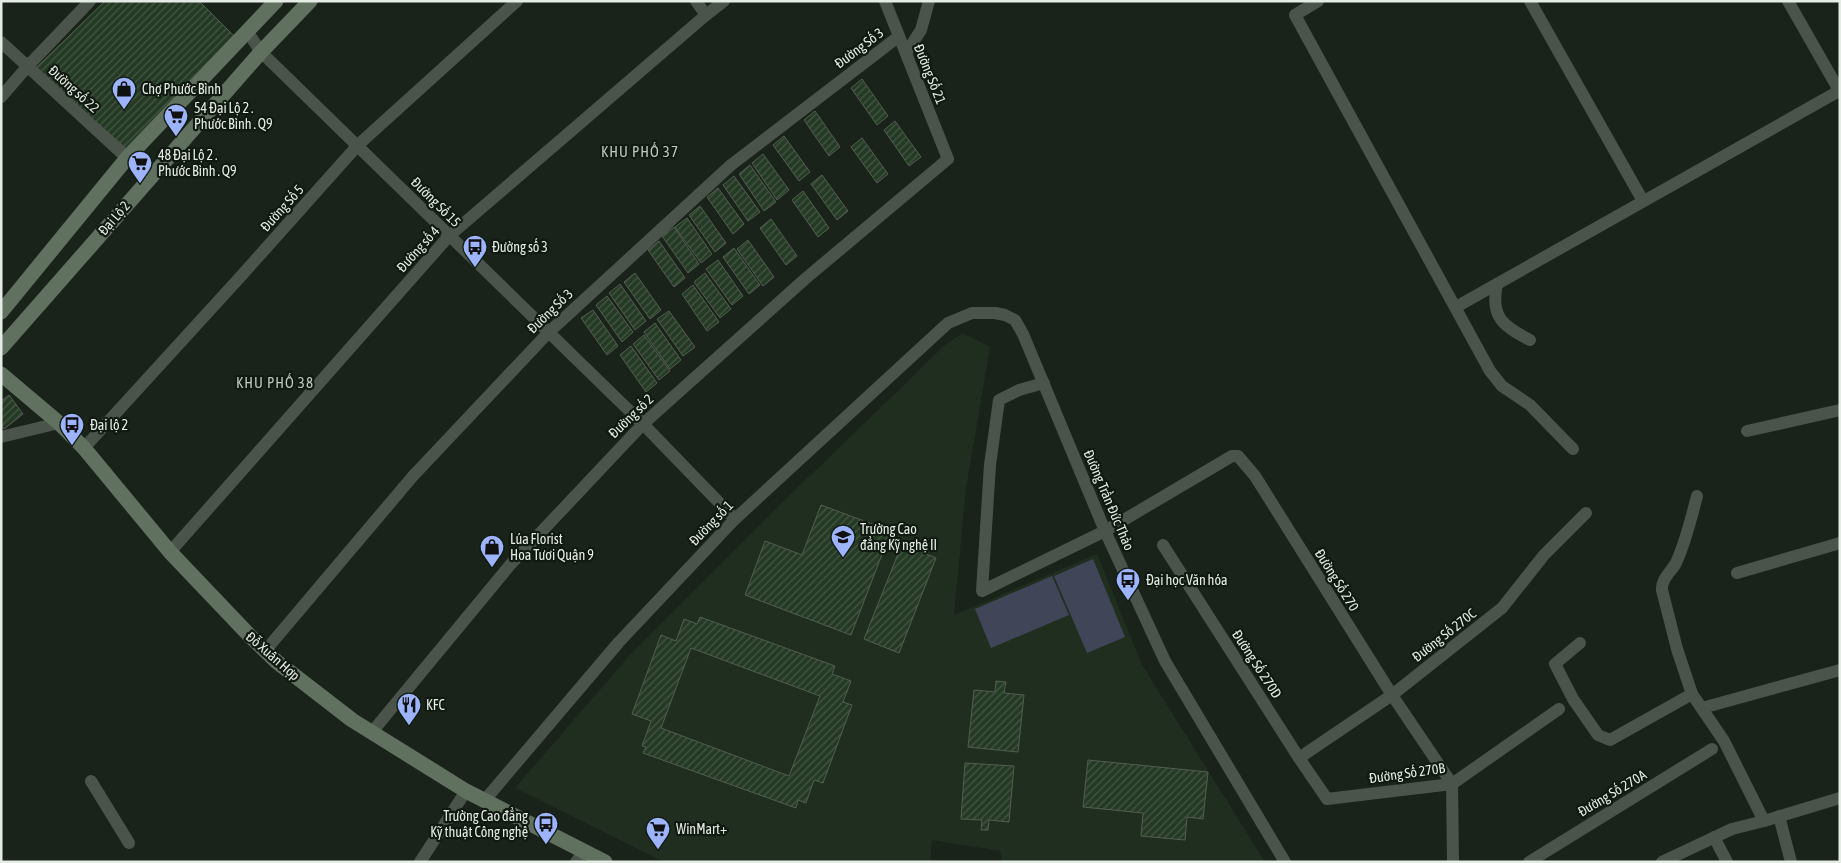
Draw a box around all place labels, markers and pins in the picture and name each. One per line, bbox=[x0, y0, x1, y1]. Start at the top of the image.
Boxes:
shop icon: Chợ Phước Bình bbox=[111, 76, 137, 110]
place label: Chợ Phước Bình bbox=[142, 81, 221, 97]
place label: 54 Đại Lộ 2 . Phước Bình . Q9 bbox=[194, 100, 273, 132]
supermarket icon: 54 Đại Lộ 2 . Phước Bình . Q9 bbox=[163, 103, 189, 137]
place label: 48 Đại Lộ 2 . Phước Bình . Q9 bbox=[158, 147, 237, 179]
supermarket icon: 48 Đại Lộ 2 . Phước Bình . Q9 bbox=[127, 150, 153, 184]
bus stop icon: Đường số 3 bbox=[462, 234, 488, 268]
place label: Đường số 3 bbox=[492, 238, 548, 255]
bus stop icon: Đại lộ 2 bbox=[59, 412, 85, 446]
place label: Đại lộ 2 bbox=[90, 417, 128, 433]
place label: Trường Cao đẳng Kỹ nghệ II bbox=[860, 521, 937, 553]
school or university icon: Trường Cao đẳng Kỹ nghệ II bbox=[830, 524, 856, 558]
place label: Lúa Florist Hoa Tươi Quận 9 bbox=[510, 531, 594, 563]
shop icon: Lúa Florist Hoa Tươi Quận 9 bbox=[479, 534, 505, 568]
bus stop icon: Đại học Văn hóa bbox=[1115, 567, 1141, 601]
place label: Đại học Văn hóa bbox=[1146, 572, 1228, 588]
restaurant icon: KFC bbox=[396, 692, 422, 726]
place label: KFC bbox=[426, 697, 446, 713]
place label: Trường Cao đẳng Kỹ thuật Công nghệ bbox=[430, 807, 528, 840]
bus stop icon: Trường Cao đẳng Kỹ thuật Công nghệ bbox=[533, 811, 559, 845]
supermarket icon: WinMart+ bbox=[645, 816, 671, 850]
place label: WinMart+ bbox=[676, 821, 727, 837]

